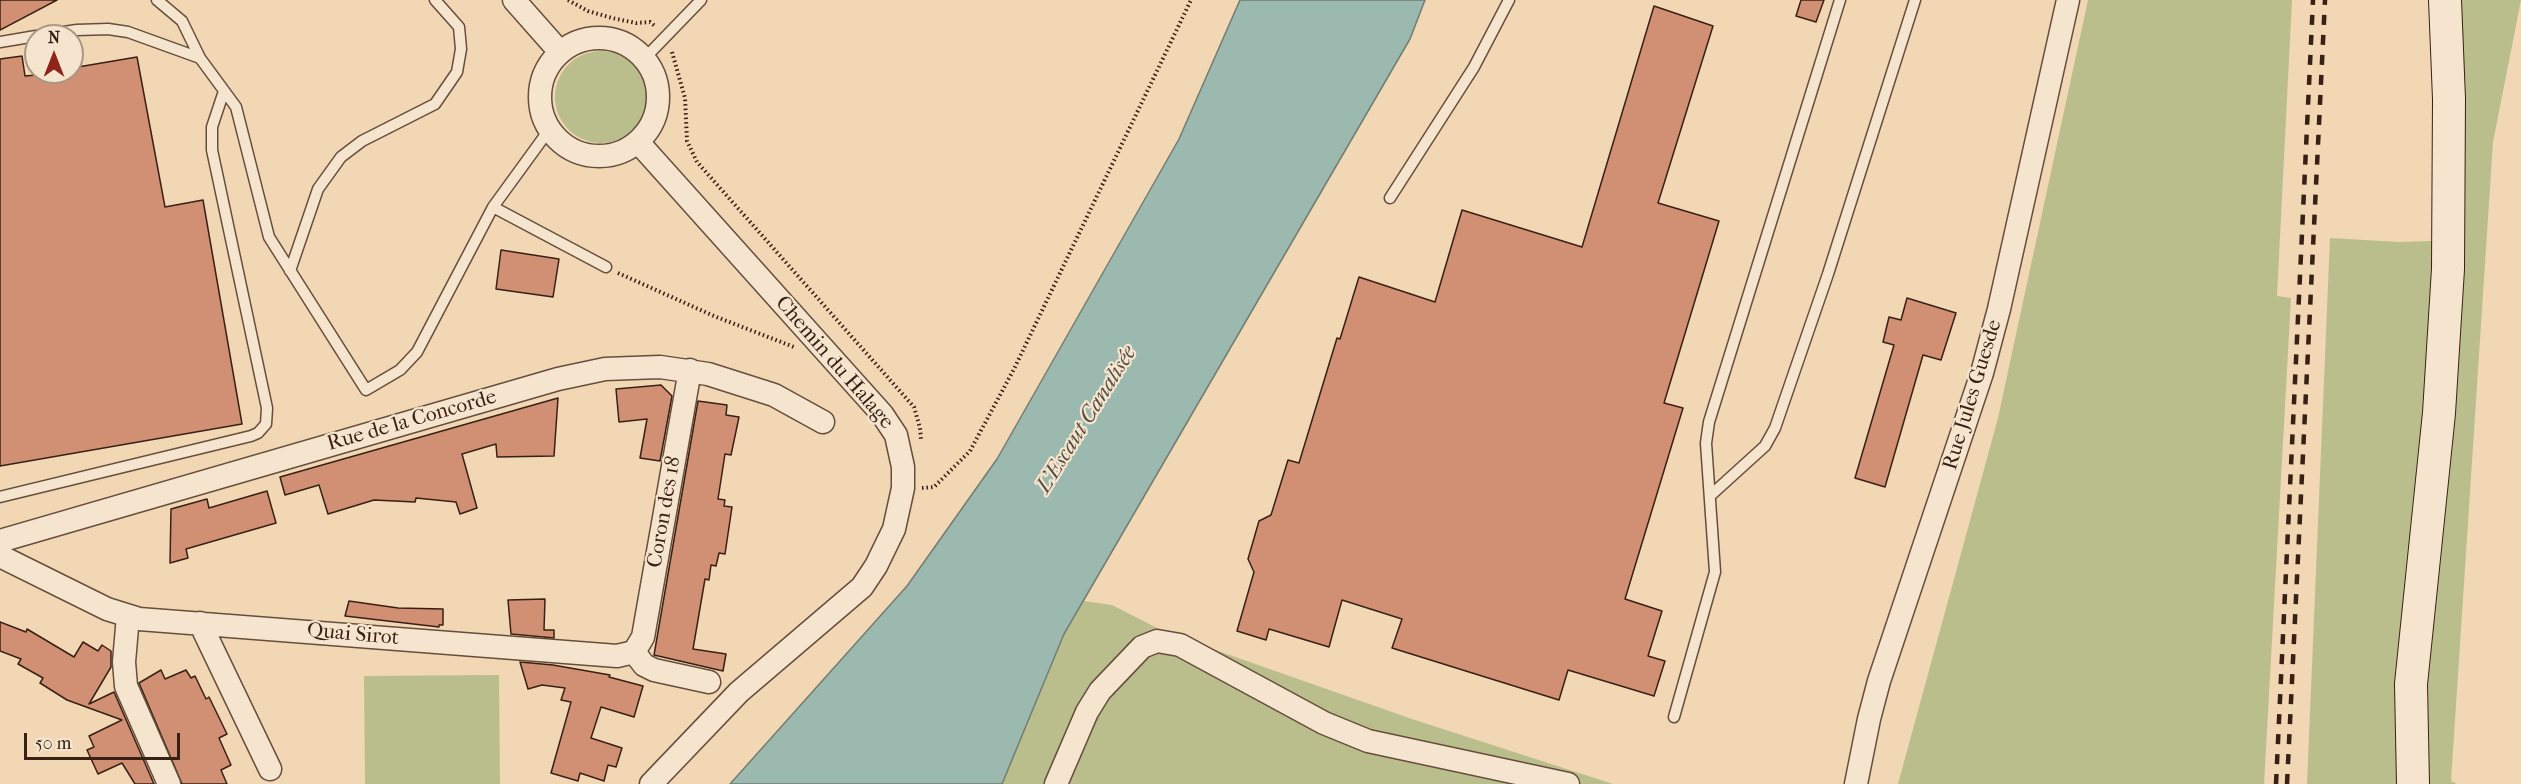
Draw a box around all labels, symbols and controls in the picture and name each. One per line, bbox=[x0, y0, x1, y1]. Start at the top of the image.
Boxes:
north arrow bbox=[24, 24, 84, 84]
text: N bbox=[48, 28, 60, 47]
street label: Chemin du Halage bbox=[769, 291, 899, 435]
street label: Rue Jules Guesde bbox=[1938, 317, 2008, 473]
water label: L'Escaut Canalisée bbox=[1031, 342, 1143, 498]
street label: Rue de la Concorde bbox=[324, 385, 500, 457]
street label: Coron des 18 bbox=[643, 454, 687, 570]
street label: Quai Sirot bbox=[306, 618, 400, 652]
scale bar bbox=[27, 721, 183, 759]
text: 50 m bbox=[35, 733, 71, 754]

